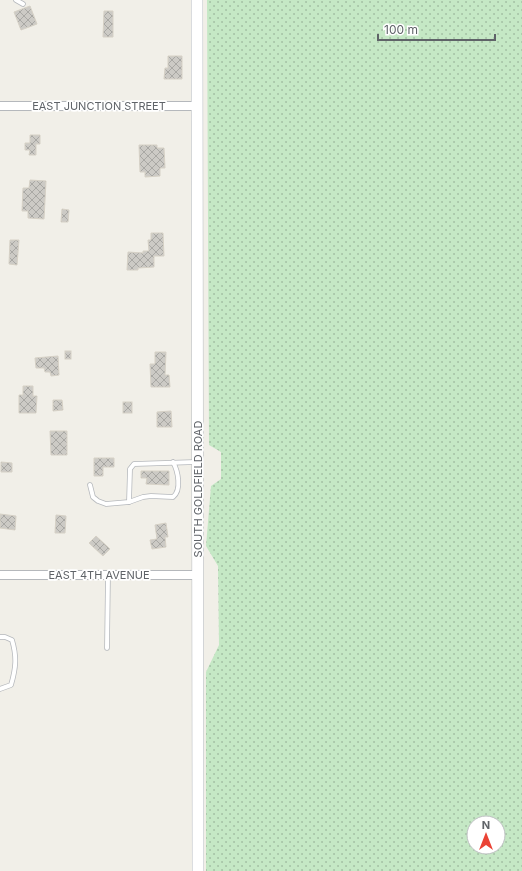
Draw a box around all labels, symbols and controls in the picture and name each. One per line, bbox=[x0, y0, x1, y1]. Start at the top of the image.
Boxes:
scale bar bbox=[378, 16, 495, 42]
text: 100 m bbox=[384, 22, 418, 37]
street label: EAST JUNCTION STREET bbox=[32, 99, 166, 113]
street label: SOUTH GOLDFIELD ROAD bbox=[191, 421, 205, 557]
street label: EAST 4TH AVENUE bbox=[48, 568, 150, 582]
north arrow bbox=[466, 815, 506, 855]
text: N bbox=[482, 818, 490, 832]

